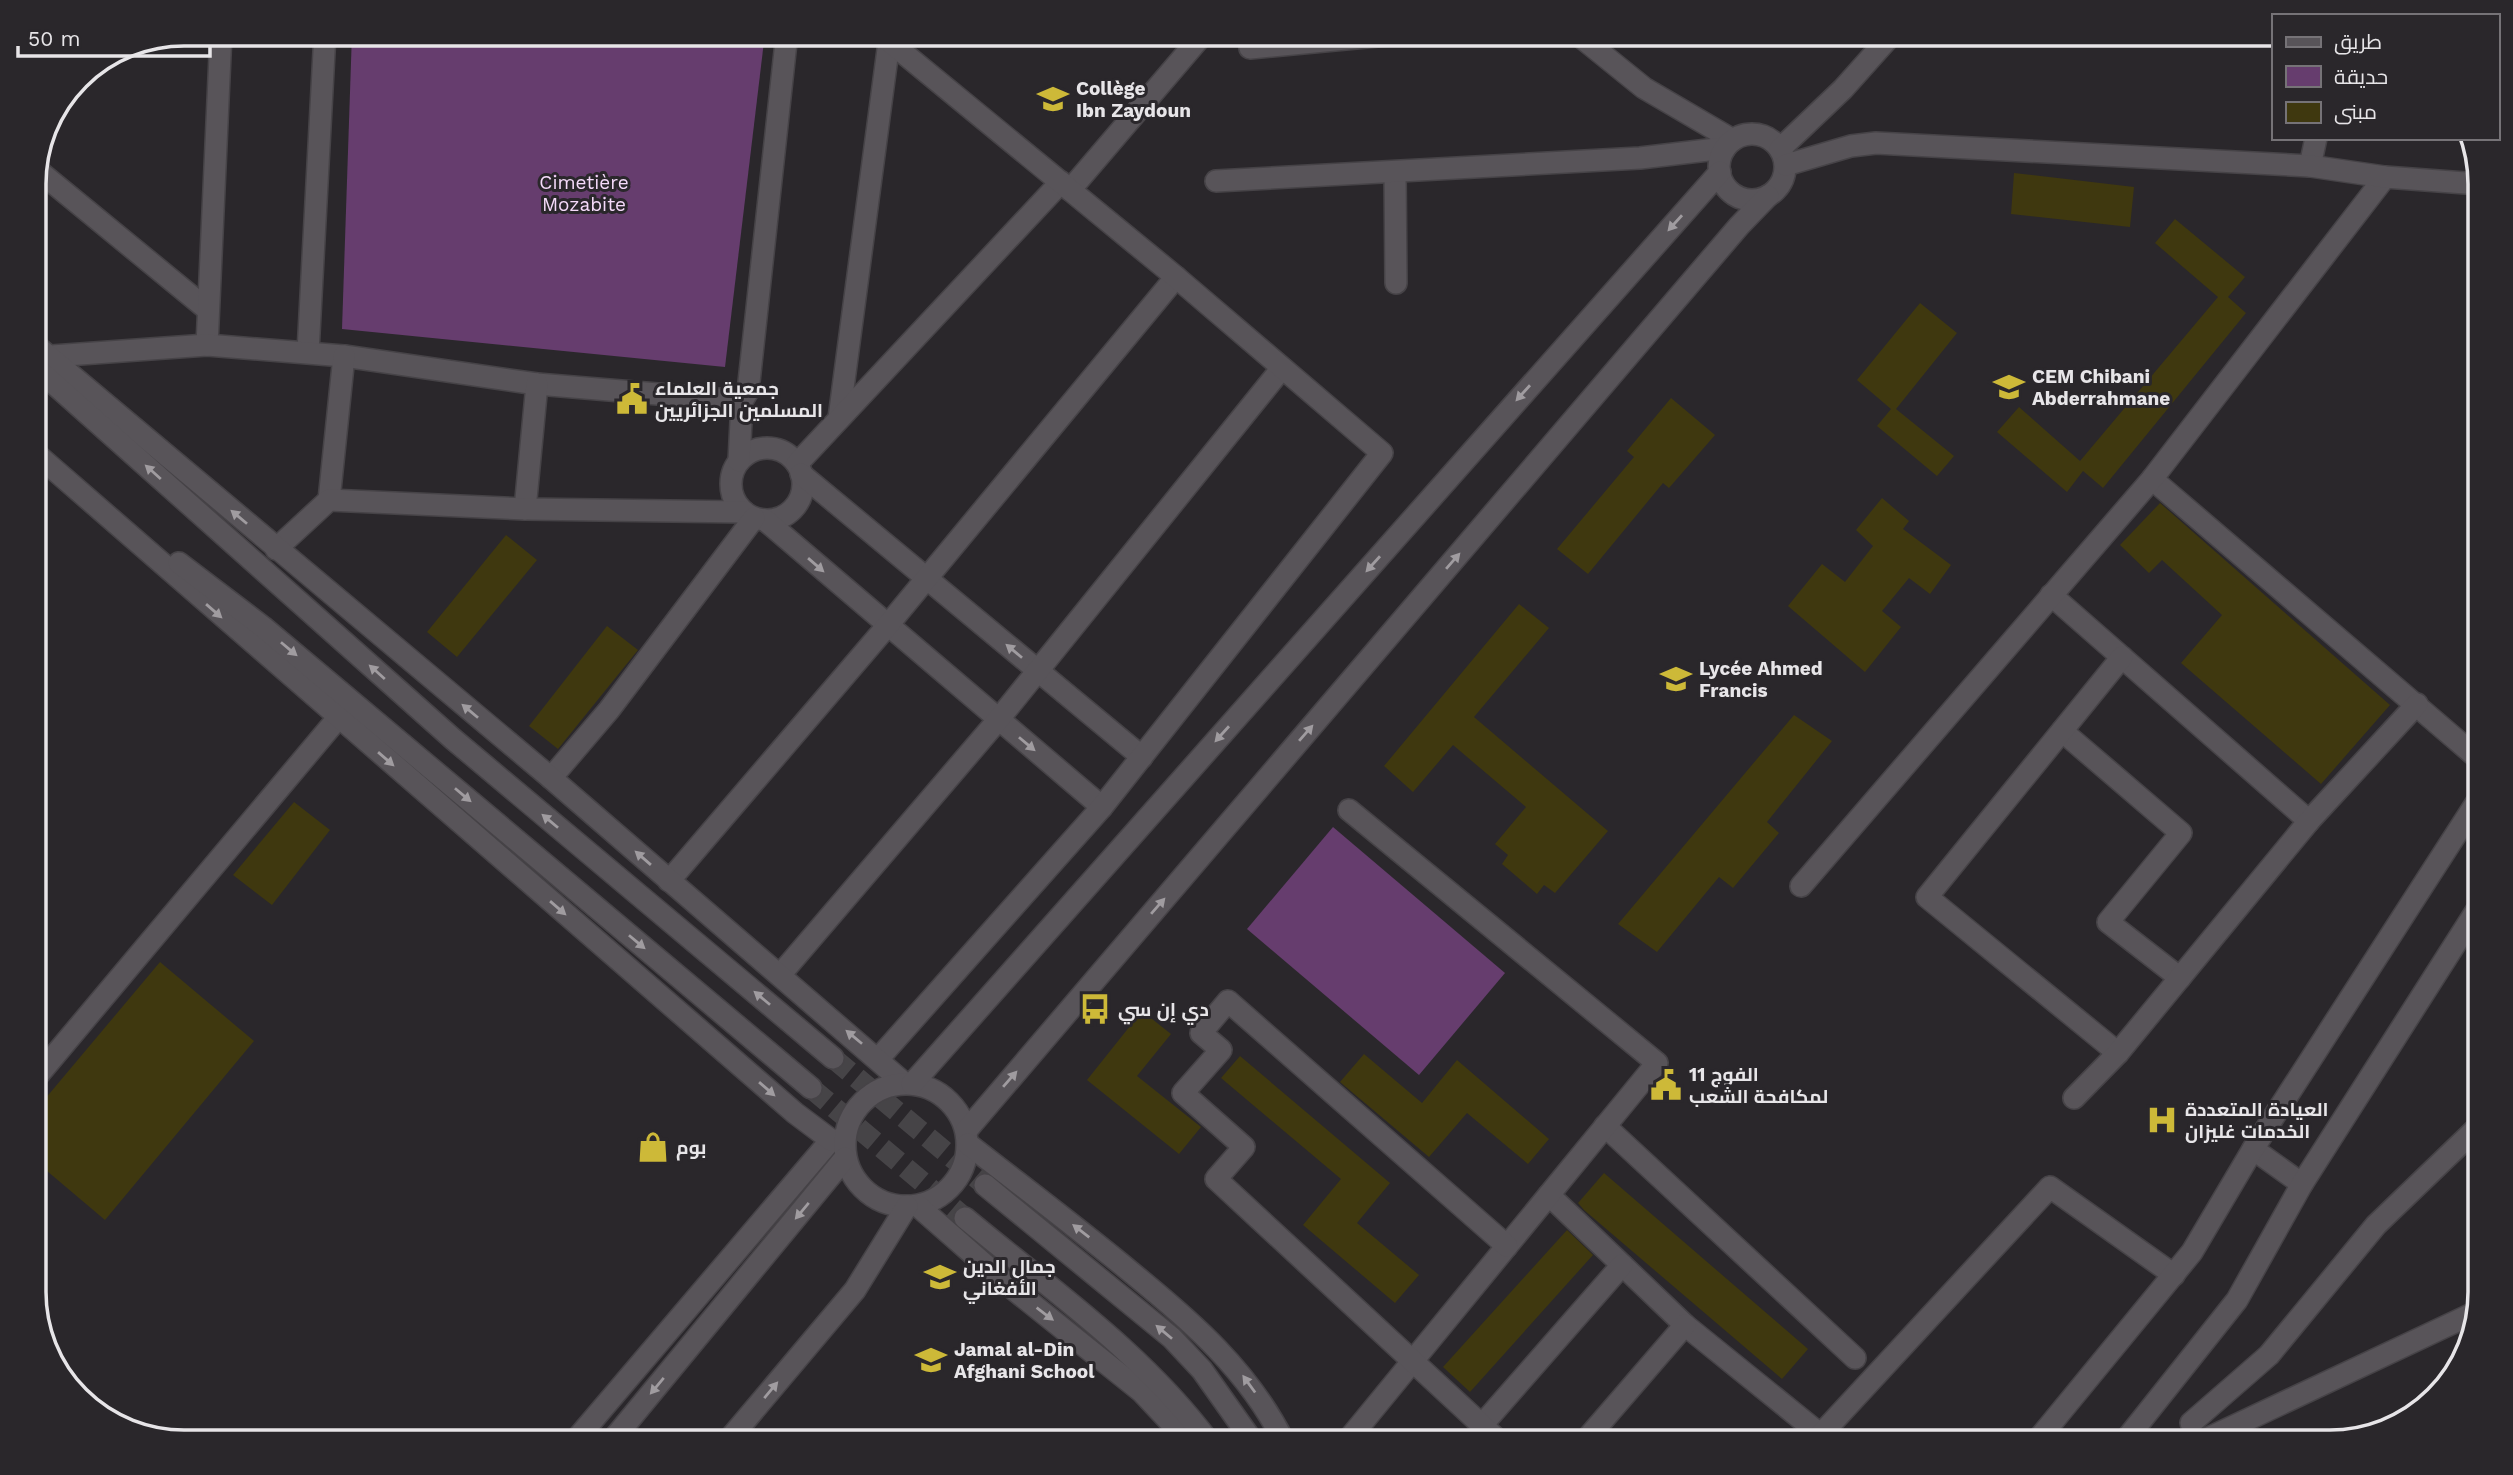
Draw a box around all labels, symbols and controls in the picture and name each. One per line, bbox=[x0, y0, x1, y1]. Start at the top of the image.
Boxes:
scale bar bbox=[18, 14, 210, 58]
legend bbox=[2272, 14, 2499, 140]
text: 50 m bbox=[28, 26, 80, 51]
text: طريق bbox=[2334, 29, 2382, 55]
text: حديقة bbox=[2334, 64, 2388, 89]
place label: Collège Ibn Zaydoun bbox=[1076, 77, 1191, 122]
school or university icon: Collège Ibn Zaydoun bbox=[1036, 82, 1070, 116]
text: مبنى bbox=[2334, 99, 2377, 125]
park label: Cimetière Mozabite bbox=[539, 171, 629, 216]
one-way arrow bbox=[1667, 214, 1683, 231]
place label: CEM Chibani Abderrahmane bbox=[2032, 365, 2170, 410]
school or university icon: CEM Chibani Abderrahmane bbox=[1992, 370, 2026, 404]
place label: جمعية العلماء المسلمين الجزائريين bbox=[655, 377, 823, 422]
public building icon: جمعية العلماء المسلمين الجزائريين bbox=[615, 382, 649, 416]
one-way arrow bbox=[1515, 384, 1531, 402]
one-way arrow bbox=[144, 464, 162, 480]
one-way arrow bbox=[230, 509, 248, 525]
one-way arrow bbox=[1445, 552, 1460, 569]
one-way arrow bbox=[1366, 555, 1381, 572]
one-way arrow bbox=[808, 557, 825, 572]
one-way arrow bbox=[205, 602, 222, 618]
one-way arrow bbox=[280, 641, 297, 656]
one-way arrow bbox=[1005, 644, 1022, 659]
place label: Lycée Ahmed Francis bbox=[1699, 657, 1823, 702]
school or university icon: Lycée Ahmed Francis bbox=[1659, 662, 1693, 696]
one-way arrow bbox=[369, 665, 386, 680]
one-way arrow bbox=[461, 704, 478, 719]
one-way arrow bbox=[1214, 725, 1230, 743]
one-way arrow bbox=[1298, 725, 1313, 743]
one-way arrow bbox=[1018, 736, 1035, 751]
one-way arrow bbox=[377, 751, 395, 767]
one-way arrow bbox=[453, 788, 471, 803]
one-way arrow bbox=[541, 814, 558, 829]
one-way arrow bbox=[634, 851, 651, 866]
one-way arrow bbox=[1150, 898, 1165, 915]
one-way arrow bbox=[549, 900, 566, 915]
one-way arrow bbox=[628, 934, 646, 950]
one-way arrow bbox=[753, 991, 770, 1006]
bus stop icon: دي إن سي bbox=[1078, 992, 1112, 1026]
place label: دي إن سي bbox=[1118, 998, 1209, 1025]
one-way arrow bbox=[845, 1030, 862, 1045]
place label: الفوج 11 لمكافحة الشعب bbox=[1689, 1063, 1828, 1108]
public building icon: الفوج 11 لمكافحة الشعب bbox=[1649, 1068, 1683, 1102]
one-way arrow bbox=[1002, 1071, 1017, 1088]
one-way arrow bbox=[758, 1081, 776, 1097]
place label: العيادة المتعددة الخدمات غليزان bbox=[2185, 1098, 2328, 1143]
hospital icon: العيادة المتعددة الخدمات غليزان bbox=[2145, 1103, 2179, 1137]
shop icon: بوم bbox=[636, 1130, 670, 1164]
place label: بوم bbox=[676, 1136, 706, 1161]
one-way arrow bbox=[795, 1202, 810, 1219]
one-way arrow bbox=[1072, 1224, 1090, 1239]
place label: جمال الدين الأفغاني bbox=[963, 1255, 1056, 1304]
school or university icon: جمال الدين الأفغاني bbox=[923, 1260, 957, 1294]
one-way arrow bbox=[1035, 1306, 1053, 1321]
one-way arrow bbox=[1155, 1324, 1173, 1340]
place label: Jamal al-Din Afghani School bbox=[954, 1338, 1095, 1383]
school or university icon: Jamal al-Din Afghani School bbox=[914, 1343, 948, 1377]
one-way arrow bbox=[1242, 1375, 1256, 1393]
one-way arrow bbox=[650, 1378, 665, 1395]
one-way arrow bbox=[763, 1381, 778, 1399]

